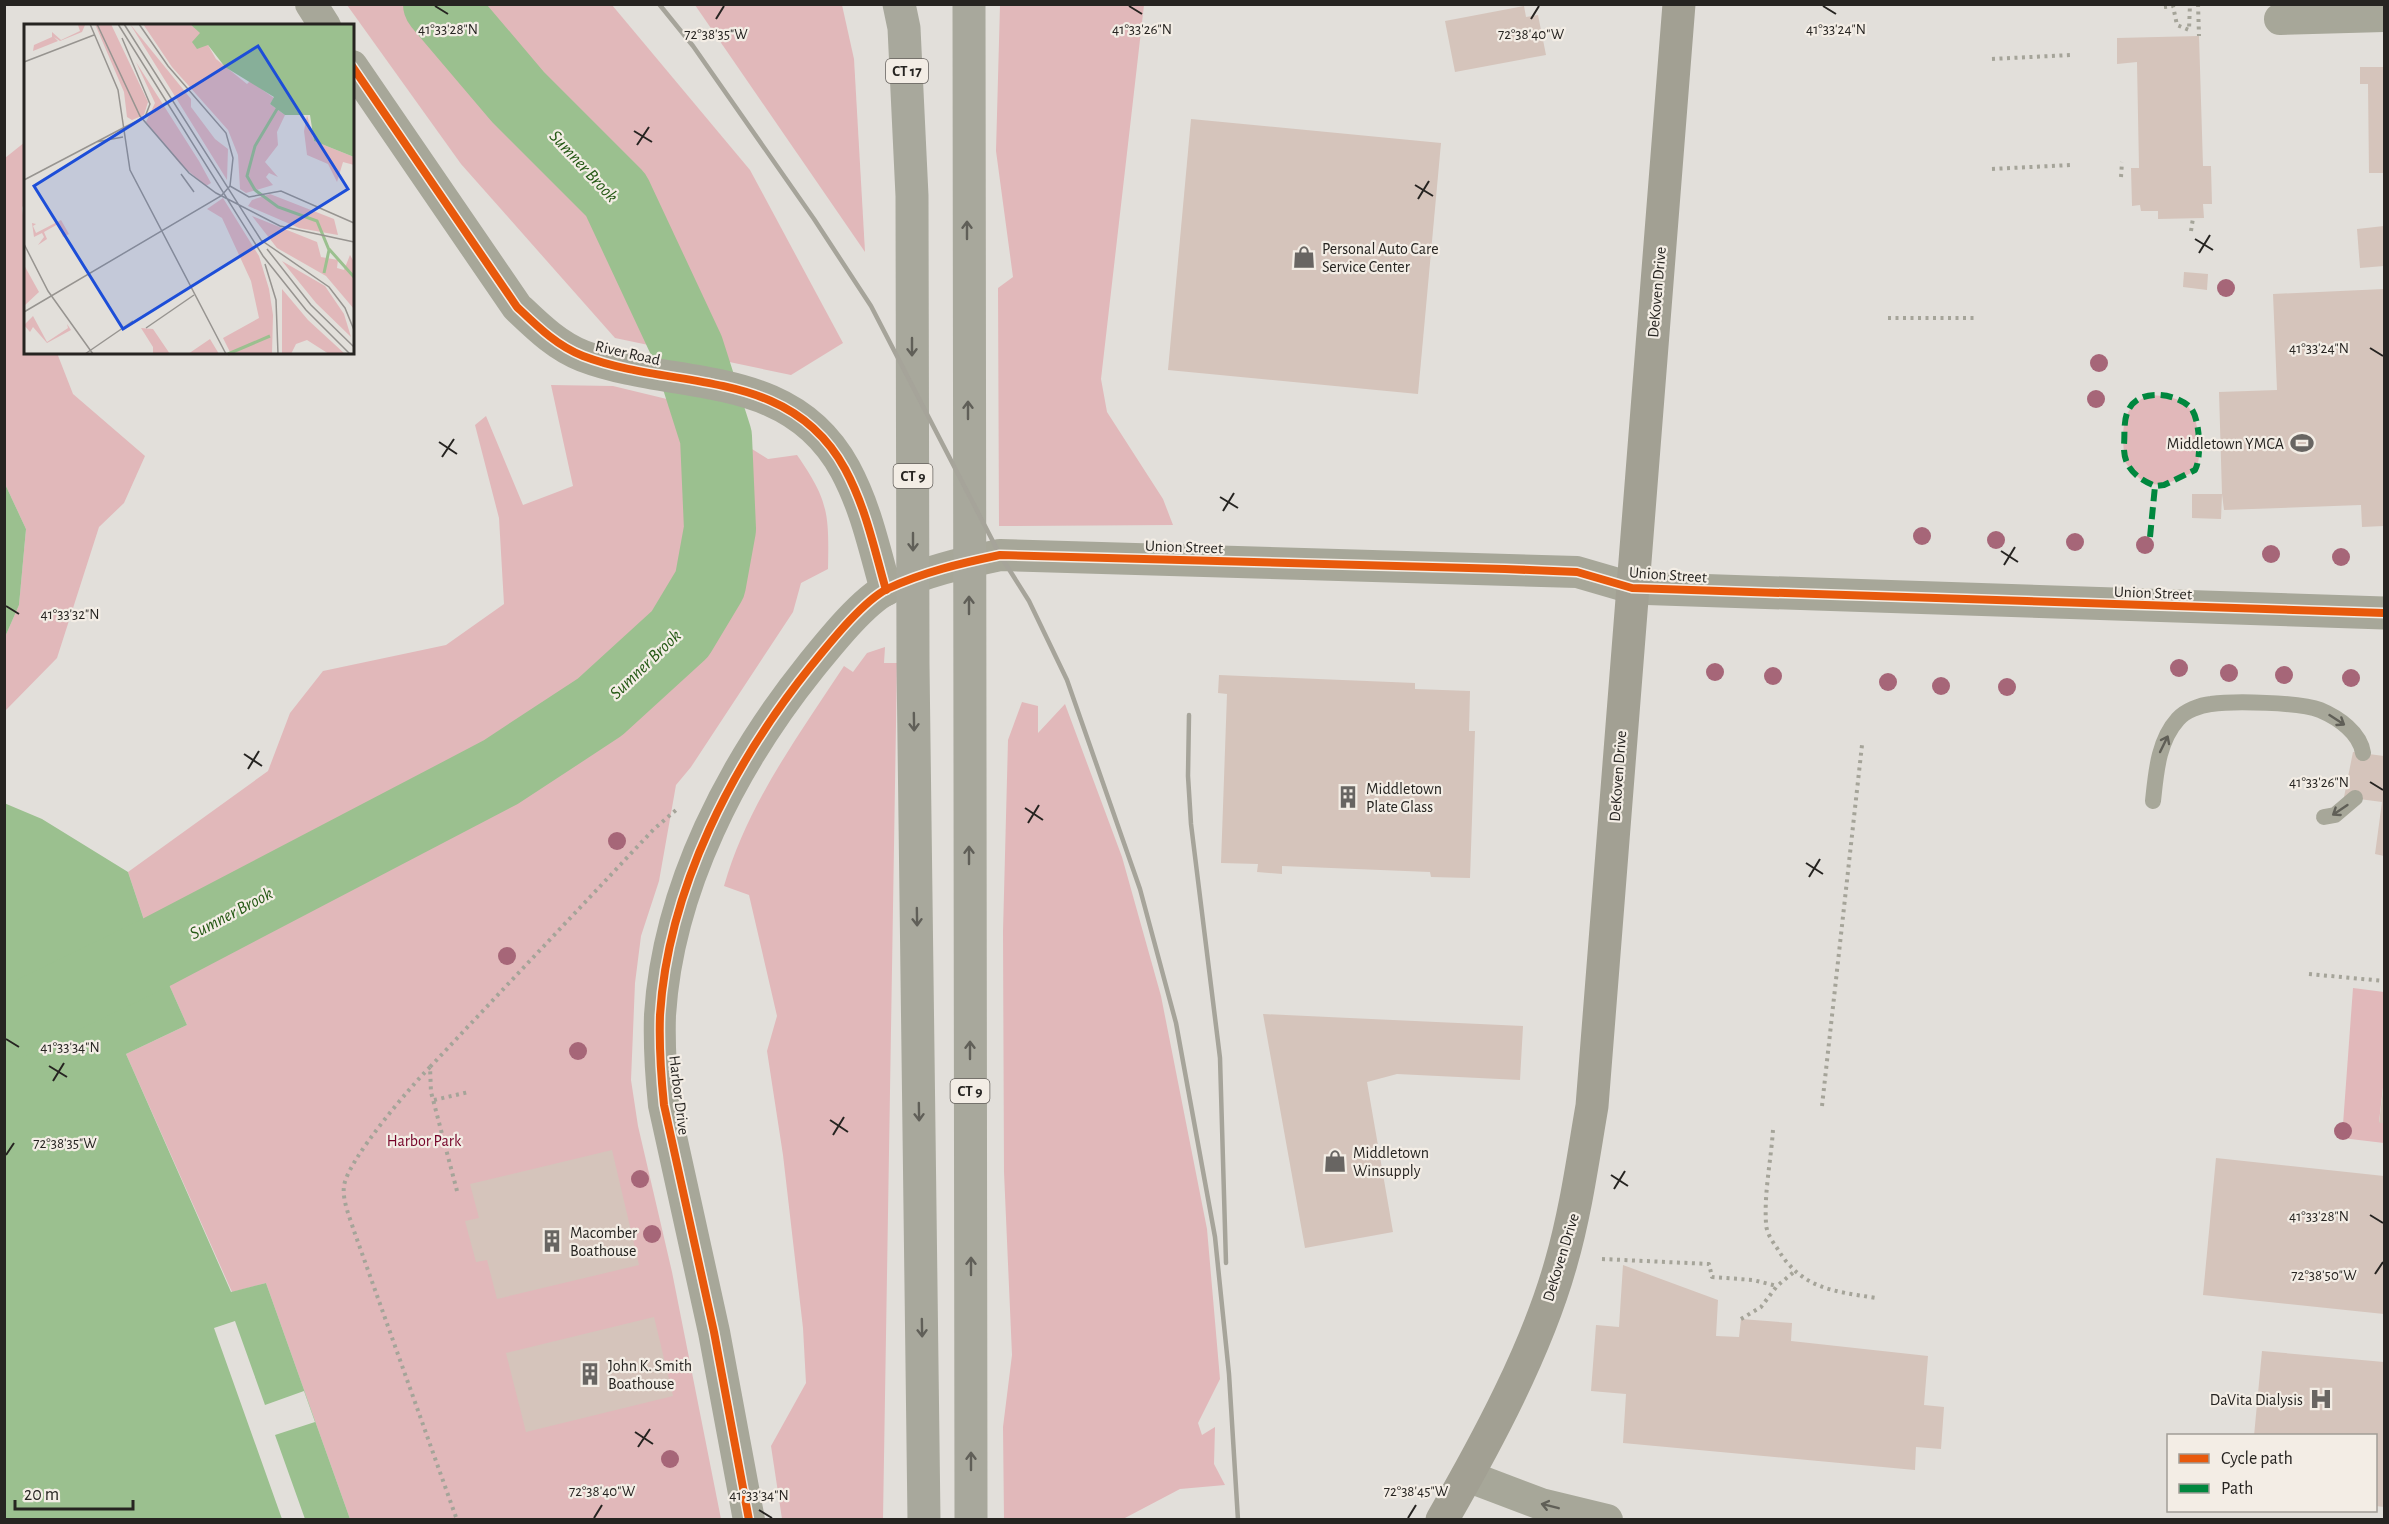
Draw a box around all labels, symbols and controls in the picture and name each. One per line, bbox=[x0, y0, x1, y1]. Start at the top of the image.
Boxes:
text: 41°33'28"N bbox=[418, 22, 478, 37]
text: 41°33'26"N bbox=[1112, 22, 1172, 37]
text: 41°33'24"N bbox=[1806, 22, 1866, 37]
inset map bbox=[24, 24, 354, 354]
text: 72°38'35"W bbox=[684, 27, 748, 42]
text: 72°38'40"W bbox=[1498, 27, 1565, 42]
road number: CT 17 bbox=[886, 59, 928, 83]
water label: Sumner Brook bbox=[546, 127, 621, 206]
one-way arrow bbox=[961, 220, 973, 240]
place label: Personal Auto Care Service Center bbox=[1322, 241, 1439, 275]
shop icon: Personal Auto Care Service Center bbox=[1291, 244, 1317, 270]
street label: DeKoven Drive bbox=[1645, 246, 1669, 338]
one-way arrow bbox=[906, 336, 918, 356]
street label: River Road bbox=[594, 338, 662, 368]
text: 41°33'24"N bbox=[2289, 341, 2349, 356]
one-way arrow bbox=[962, 400, 974, 420]
sports icon: Middletown YMCA bbox=[2289, 430, 2315, 456]
place label: Middletown YMCA bbox=[2167, 436, 2284, 452]
road number: CT 9 bbox=[894, 464, 932, 488]
one-way arrow bbox=[907, 531, 919, 551]
street label: Union Street bbox=[1145, 538, 1223, 556]
street label: Union Street bbox=[1628, 564, 1707, 586]
street label: Union Street bbox=[2114, 584, 2192, 602]
one-way arrow bbox=[963, 595, 975, 615]
text: 41°33'32"N bbox=[40, 607, 100, 622]
water label: Sumner Brook bbox=[607, 627, 685, 703]
one-way arrow bbox=[908, 712, 920, 732]
one-way arrow bbox=[2328, 714, 2345, 726]
street label: DeKoven Drive bbox=[1607, 730, 1629, 822]
one-way arrow bbox=[2159, 736, 2171, 754]
text: 41°33'26"N bbox=[2289, 775, 2349, 790]
place label: Middletown Plate Glass bbox=[1366, 781, 1442, 815]
building icon: Middletown Plate Glass bbox=[1335, 784, 1361, 810]
one-way arrow bbox=[2333, 804, 2349, 816]
one-way arrow bbox=[963, 846, 975, 866]
water label: Sumner Brook bbox=[187, 885, 276, 943]
one-way arrow bbox=[911, 907, 923, 927]
text: 41°33'34"N bbox=[40, 1040, 100, 1055]
one-way arrow bbox=[964, 1041, 976, 1061]
street label: Harbor Drive bbox=[666, 1054, 692, 1136]
road number: CT 9 bbox=[950, 1079, 990, 1103]
one-way arrow bbox=[913, 1102, 925, 1122]
park label: Harbor Park bbox=[387, 1133, 462, 1149]
text: 72°38'35"W bbox=[33, 1136, 97, 1151]
place label: Middletown Winsupply bbox=[1353, 1145, 1429, 1180]
shop icon: Middletown Winsupply bbox=[1322, 1148, 1348, 1174]
text: 41°33'28"N bbox=[2289, 1209, 2349, 1224]
street label: DeKoven Drive bbox=[1540, 1211, 1582, 1303]
place label: Macomber Boathouse bbox=[570, 1225, 638, 1259]
building icon: Macomber Boathouse bbox=[539, 1228, 565, 1254]
one-way arrow bbox=[965, 1257, 977, 1277]
text: 72°38'50"W bbox=[2291, 1268, 2357, 1283]
one-way arrow bbox=[916, 1318, 928, 1338]
place label: John K. Smith Boathouse bbox=[608, 1358, 692, 1392]
building icon: John K. Smith Boathouse bbox=[577, 1361, 603, 1387]
hospital icon: DaVita Dialysis bbox=[2308, 1386, 2334, 1412]
place label: DaVita Dialysis bbox=[2210, 1392, 2303, 1409]
legend bbox=[2167, 1434, 2377, 1512]
text: Cycle path bbox=[2221, 1450, 2293, 1468]
one-way arrow bbox=[965, 1452, 977, 1472]
scale bar bbox=[15, 1473, 134, 1511]
text: Path bbox=[2221, 1480, 2253, 1498]
text: 72°38'40"W bbox=[569, 1484, 636, 1499]
text: 72°38'45"W bbox=[1384, 1484, 1449, 1499]
text: 20 m bbox=[24, 1486, 59, 1504]
text: 41°33'34"N bbox=[729, 1488, 789, 1503]
one-way arrow bbox=[1541, 1500, 1561, 1511]

